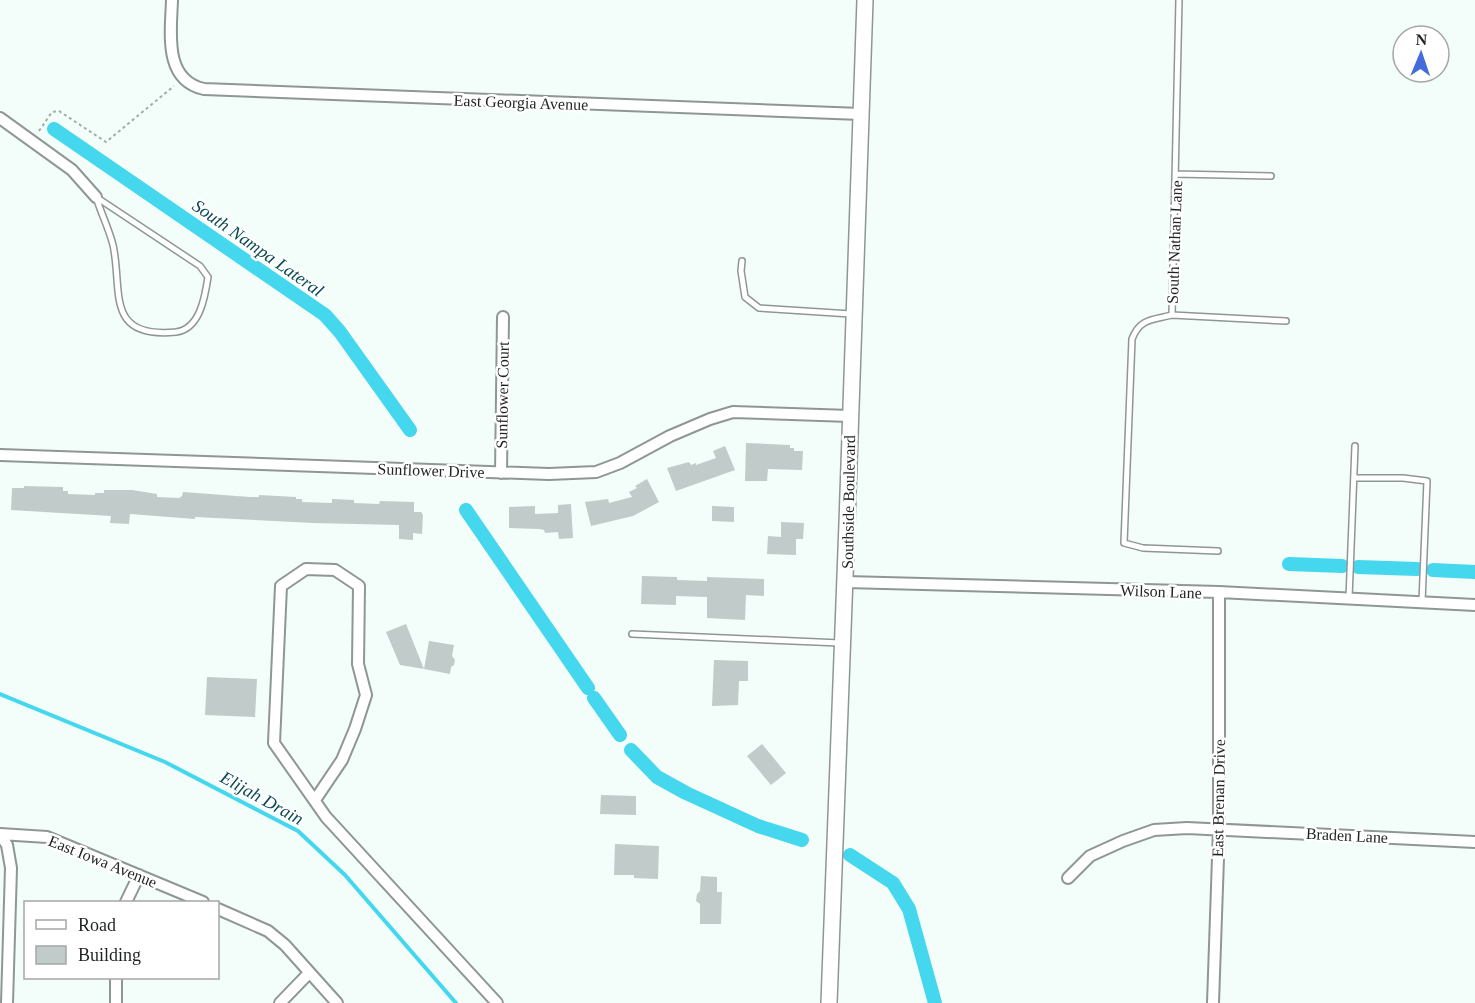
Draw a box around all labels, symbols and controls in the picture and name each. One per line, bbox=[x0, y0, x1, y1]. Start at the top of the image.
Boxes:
north arrow bbox=[1391, 24, 1451, 84]
text: N bbox=[1415, 31, 1428, 48]
street label: East Georgia Avenue bbox=[453, 92, 588, 114]
street label: South Nathan Lane bbox=[1164, 180, 1185, 304]
water label: South Nampa Lateral bbox=[189, 195, 327, 301]
street label: Sunflower Court bbox=[493, 341, 512, 449]
street label: Southside Boulevard bbox=[839, 435, 858, 569]
street label: Sunflower Drive bbox=[377, 460, 485, 481]
street label: Wilson Lane bbox=[1120, 582, 1202, 601]
street label: East Brenan Drive bbox=[1209, 739, 1228, 857]
water label: Elijah Drain bbox=[216, 767, 307, 829]
street label: Braden Lane bbox=[1305, 825, 1388, 846]
street label: East Iowa Avenue bbox=[46, 832, 159, 891]
legend bbox=[24, 901, 219, 979]
text: Road bbox=[78, 915, 116, 935]
text: Building bbox=[78, 945, 141, 965]

